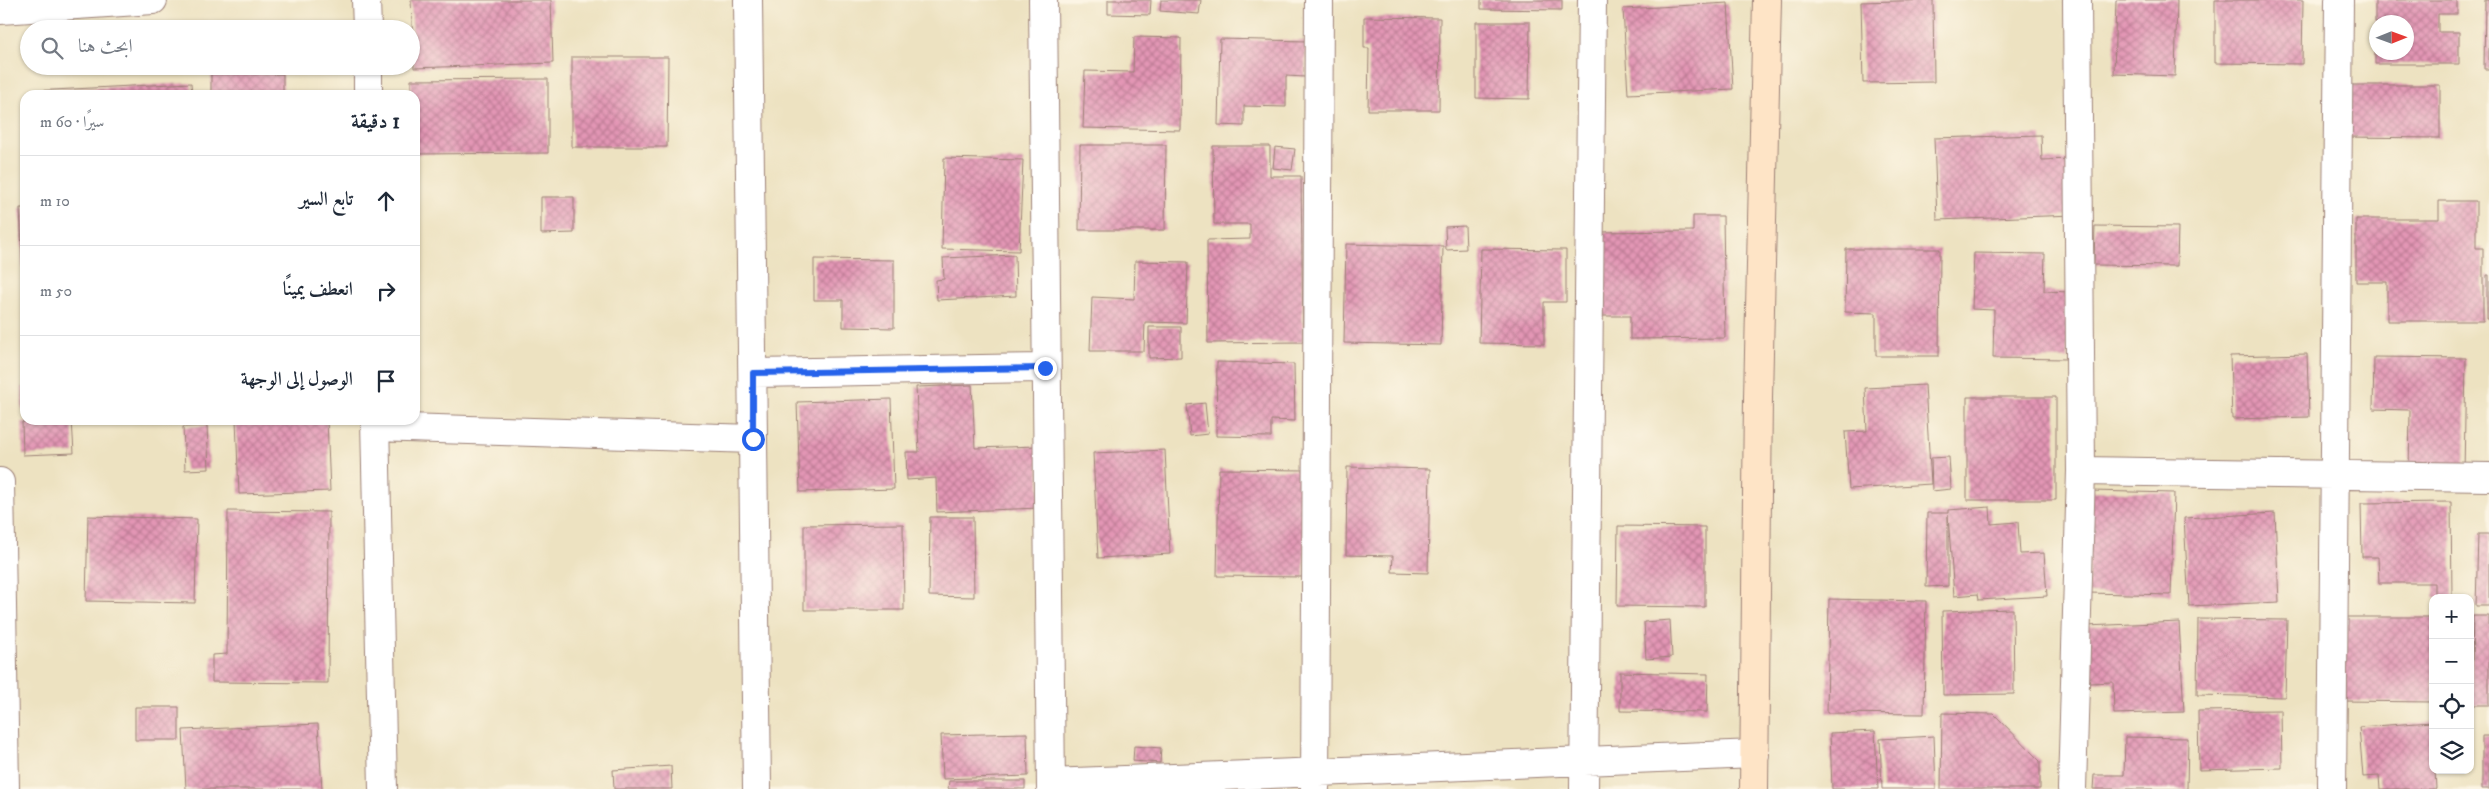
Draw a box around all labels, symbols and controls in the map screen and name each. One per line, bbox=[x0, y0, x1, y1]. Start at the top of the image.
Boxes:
north arrow bbox=[2369, 15, 2414, 60]
search box bbox=[20, 20, 420, 75]
icon: search bbox=[38, 34, 66, 62]
text: ابحث هنا bbox=[78, 35, 133, 58]
text: 1 دقيقة bbox=[351, 109, 400, 135]
text: سيرًا · 60 m bbox=[40, 112, 104, 132]
icon: ahead bbox=[372, 187, 400, 215]
text: تابع السير bbox=[299, 188, 353, 211]
text: 10 m bbox=[40, 191, 70, 211]
icon: right bbox=[372, 277, 400, 305]
text: انعطف يمينًا bbox=[283, 278, 353, 301]
text: 50 m bbox=[40, 281, 72, 301]
route end bbox=[1034, 357, 1057, 380]
icon: arrive bbox=[372, 367, 400, 395]
text: الوصول إلى الوجهة bbox=[241, 368, 353, 391]
route start bbox=[742, 428, 765, 451]
map controls bbox=[2429, 594, 2474, 774]
button: + bbox=[2429, 594, 2474, 639]
button: − bbox=[2429, 639, 2474, 684]
button: locate bbox=[2429, 684, 2474, 729]
button: layers bbox=[2429, 729, 2474, 774]

